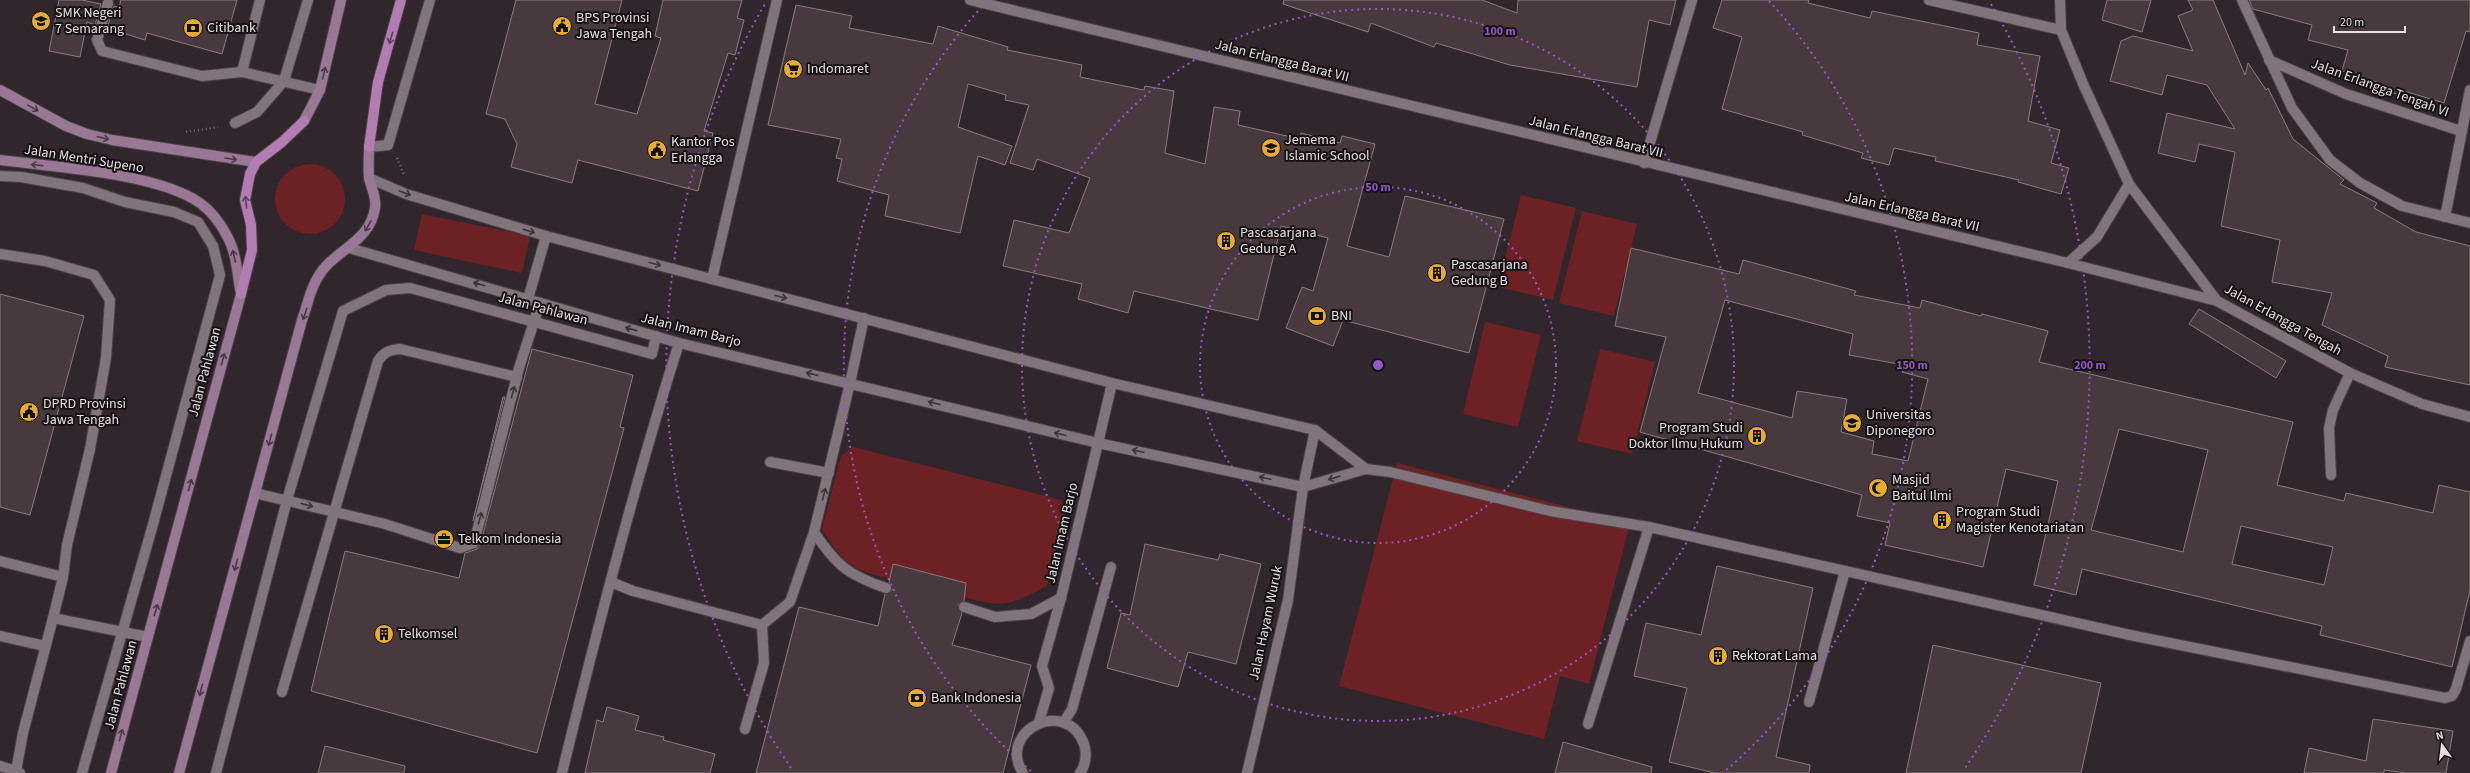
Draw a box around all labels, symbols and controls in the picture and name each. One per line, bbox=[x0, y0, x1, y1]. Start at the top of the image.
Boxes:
place label: SMK Negeri 7 Semarang bbox=[55, 3, 124, 39]
place label: BPS Provinsi Jawa Tengah bbox=[576, 8, 652, 44]
scale bar bbox=[2334, 8, 2405, 34]
school or university icon: SMK Negeri 7 Semarang bbox=[30, 10, 52, 32]
text: 20 m bbox=[2340, 14, 2364, 31]
public building icon: BPS Provinsi Jawa Tengah bbox=[551, 15, 573, 37]
bank icon: Citibank bbox=[182, 17, 204, 39]
place label: Citibank bbox=[207, 18, 256, 38]
text: 100 m bbox=[1484, 23, 1516, 40]
one-way arrow bbox=[387, 31, 394, 44]
street label: Jalan Erlangga Barat VII bbox=[1213, 35, 1351, 87]
street label: Jalan Erlangga Tengah VI bbox=[2308, 54, 2452, 122]
supermarket icon: Indomaret bbox=[782, 58, 804, 80]
place label: Indomaret bbox=[807, 59, 869, 79]
one-way arrow bbox=[321, 66, 329, 79]
one-way arrow bbox=[27, 104, 39, 112]
street label: Jalan Erlangga Barat VII bbox=[1527, 111, 1665, 163]
place label: Jemema Islamic School bbox=[1285, 130, 1370, 166]
place label: Kantor Pos Erlangga bbox=[671, 132, 735, 168]
one-way arrow bbox=[96, 135, 109, 142]
school or university icon: Jemema Islamic School bbox=[1260, 137, 1282, 159]
public building icon: Kantor Pos Erlangga bbox=[646, 139, 668, 161]
street label: Jalan Mentri Supeno bbox=[23, 140, 145, 178]
one-way arrow bbox=[224, 155, 237, 163]
one-way arrow bbox=[31, 161, 44, 169]
text: 50 m bbox=[1365, 179, 1391, 196]
street label: Jalan Erlangga Barat VII bbox=[1843, 187, 1981, 237]
one-way arrow bbox=[399, 190, 412, 197]
one-way arrow bbox=[242, 196, 249, 209]
one-way arrow bbox=[364, 220, 372, 232]
place label: Pascasarjana Gedung A bbox=[1240, 223, 1317, 259]
one-way arrow bbox=[523, 228, 536, 235]
building icon: Pascasarjana Gedung A bbox=[1215, 230, 1237, 252]
one-way arrow bbox=[229, 250, 237, 263]
place label: Pascasarjana Gedung B bbox=[1451, 255, 1528, 291]
one-way arrow bbox=[648, 261, 661, 268]
building icon: Pascasarjana Gedung B bbox=[1426, 262, 1448, 284]
street label: Jalan Erlangga Tengah bbox=[2221, 279, 2345, 361]
one-way arrow bbox=[473, 280, 486, 288]
street label: Jalan Pahlawan bbox=[496, 287, 590, 331]
one-way arrow bbox=[774, 293, 787, 301]
bank icon: BNI bbox=[1306, 305, 1328, 327]
place label: BNI bbox=[1331, 306, 1352, 326]
one-way arrow bbox=[300, 308, 308, 320]
street label: Jalan Imam Barjo bbox=[639, 308, 743, 352]
street label: Jalan Pahlawan bbox=[183, 325, 227, 419]
one-way arrow bbox=[625, 325, 638, 332]
one-way arrow bbox=[220, 353, 228, 366]
text: 150 m bbox=[1896, 357, 1928, 374]
text: 200 m bbox=[2074, 357, 2106, 374]
centre of rings bbox=[1371, 358, 1385, 372]
one-way arrow bbox=[805, 369, 818, 377]
one-way arrow bbox=[510, 386, 517, 399]
place label: DPRD Provinsi Jawa Tengah bbox=[43, 394, 126, 430]
one-way arrow bbox=[927, 399, 940, 406]
public building icon: DPRD Provinsi Jawa Tengah bbox=[18, 401, 40, 423]
place label: Universitas Diponegoro bbox=[1866, 405, 1935, 441]
school or university icon: Universitas Diponegoro bbox=[1841, 412, 1863, 434]
place label: Program Studi Doktor Ilmu Hukum bbox=[1628, 418, 1743, 454]
building icon: Program Studi Doktor Ilmu Hukum bbox=[1746, 425, 1768, 447]
one-way arrow bbox=[1054, 429, 1067, 437]
one-way arrow bbox=[266, 433, 273, 446]
one-way arrow bbox=[1132, 447, 1145, 455]
place label: Masjid Baitul Ilmi bbox=[1892, 470, 1952, 506]
one-way arrow bbox=[1259, 474, 1272, 482]
one-way arrow bbox=[1328, 475, 1341, 482]
mosque icon: Masjid Baitul Ilmi bbox=[1867, 477, 1889, 499]
one-way arrow bbox=[187, 478, 194, 491]
street label: Jalan Imam Barjo bbox=[1041, 481, 1083, 585]
one-way arrow bbox=[820, 488, 828, 501]
one-way arrow bbox=[300, 502, 313, 509]
place label: Program Studi Magister Kenotariatan bbox=[1956, 502, 2084, 538]
building icon: Program Studi Magister Kenotariatan bbox=[1931, 509, 1953, 531]
one-way arrow bbox=[477, 511, 484, 524]
office icon: Telkom Indonesia bbox=[433, 528, 455, 550]
place label: Telkom Indonesia bbox=[458, 529, 561, 549]
one-way arrow bbox=[231, 558, 239, 571]
street label: Jalan Hayam Wuruk bbox=[1244, 564, 1288, 682]
one-way arrow bbox=[153, 604, 160, 617]
building icon: Telkomsel bbox=[373, 623, 395, 645]
place label: Telkomsel bbox=[398, 624, 458, 644]
street label: Jalan Pahlawan bbox=[99, 638, 143, 732]
building icon: Rektorat Lama bbox=[1707, 645, 1729, 667]
place label: Rektorat Lama bbox=[1732, 646, 1817, 666]
one-way arrow bbox=[197, 684, 205, 697]
bank icon: Bank Indonesia bbox=[906, 687, 928, 709]
place label: Bank Indonesia bbox=[931, 688, 1021, 708]
north arrow bbox=[2422, 725, 2462, 765]
text: N bbox=[2434, 728, 2445, 744]
one-way arrow bbox=[118, 729, 126, 742]

